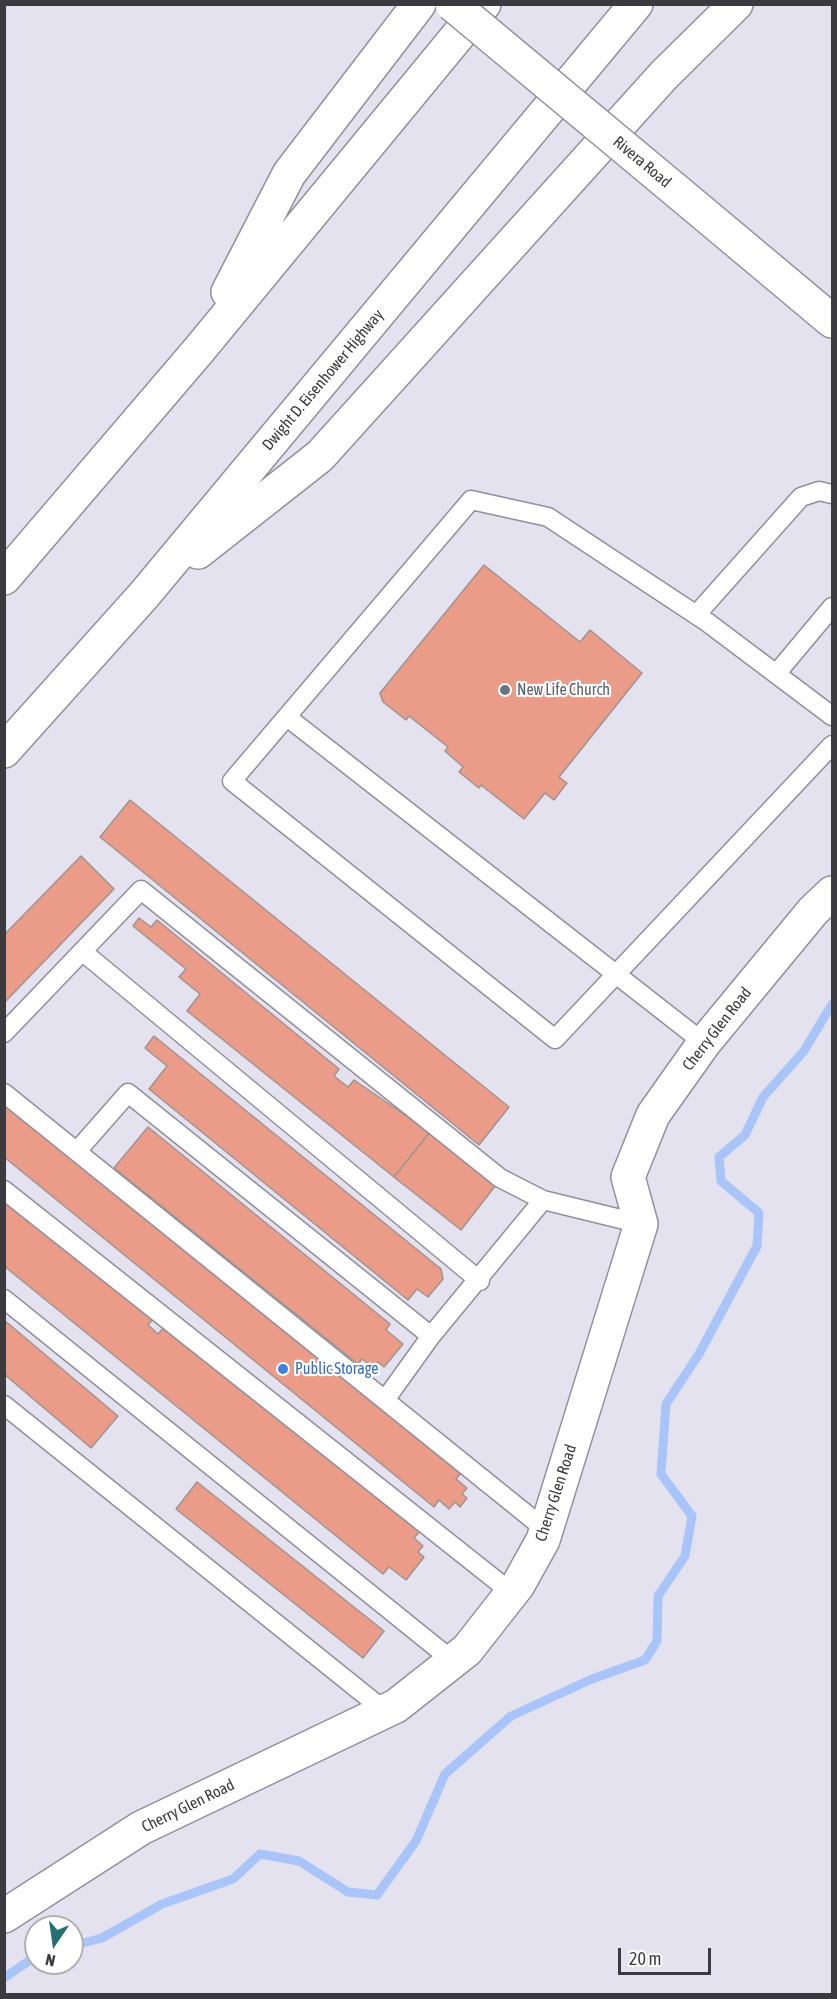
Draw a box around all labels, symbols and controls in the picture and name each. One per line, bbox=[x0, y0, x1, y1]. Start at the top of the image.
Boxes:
street label: Rivera Road bbox=[609, 132, 675, 192]
street label: Dwight D. Eisenhower Highway bbox=[258, 306, 388, 454]
place label: New Life Church bbox=[517, 680, 610, 700]
marker: New Life Church bbox=[498, 683, 512, 697]
street label: Cherry Glen Road bbox=[678, 983, 756, 1075]
place label: Public Storage bbox=[295, 1359, 379, 1379]
marker: Public Storage bbox=[276, 1362, 290, 1376]
street label: Cherry Glen Road bbox=[531, 1442, 581, 1544]
street label: Cherry Glen Road bbox=[139, 1775, 237, 1837]
north arrow bbox=[24, 1915, 84, 1975]
scale bar bbox=[621, 1936, 714, 1974]
text: 20 m bbox=[629, 1948, 661, 1969]
text: N bbox=[44, 1951, 57, 1970]

